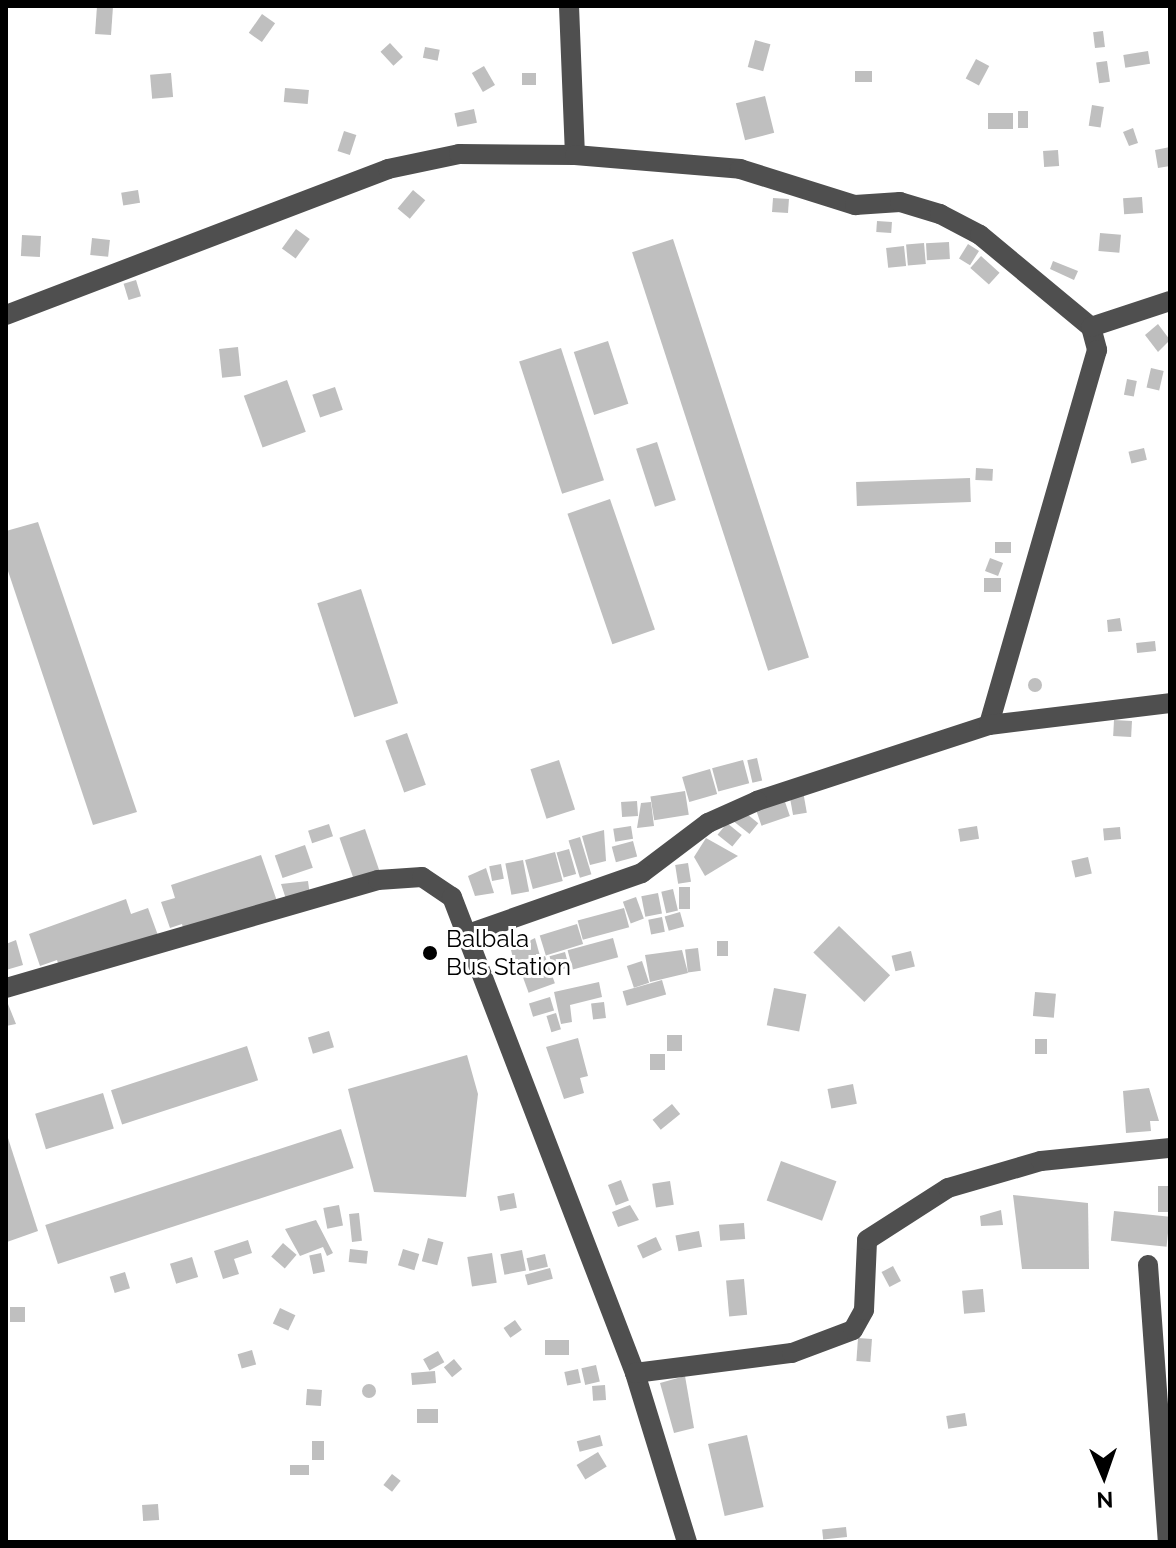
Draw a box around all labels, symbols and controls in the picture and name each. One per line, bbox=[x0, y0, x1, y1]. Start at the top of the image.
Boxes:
place label: Balbala Bus Station bbox=[446, 925, 571, 981]
marker: Balbala Bus Station bbox=[421, 944, 439, 962]
north arrow bbox=[1064, 1436, 1144, 1516]
text: N bbox=[1096, 1487, 1114, 1513]

